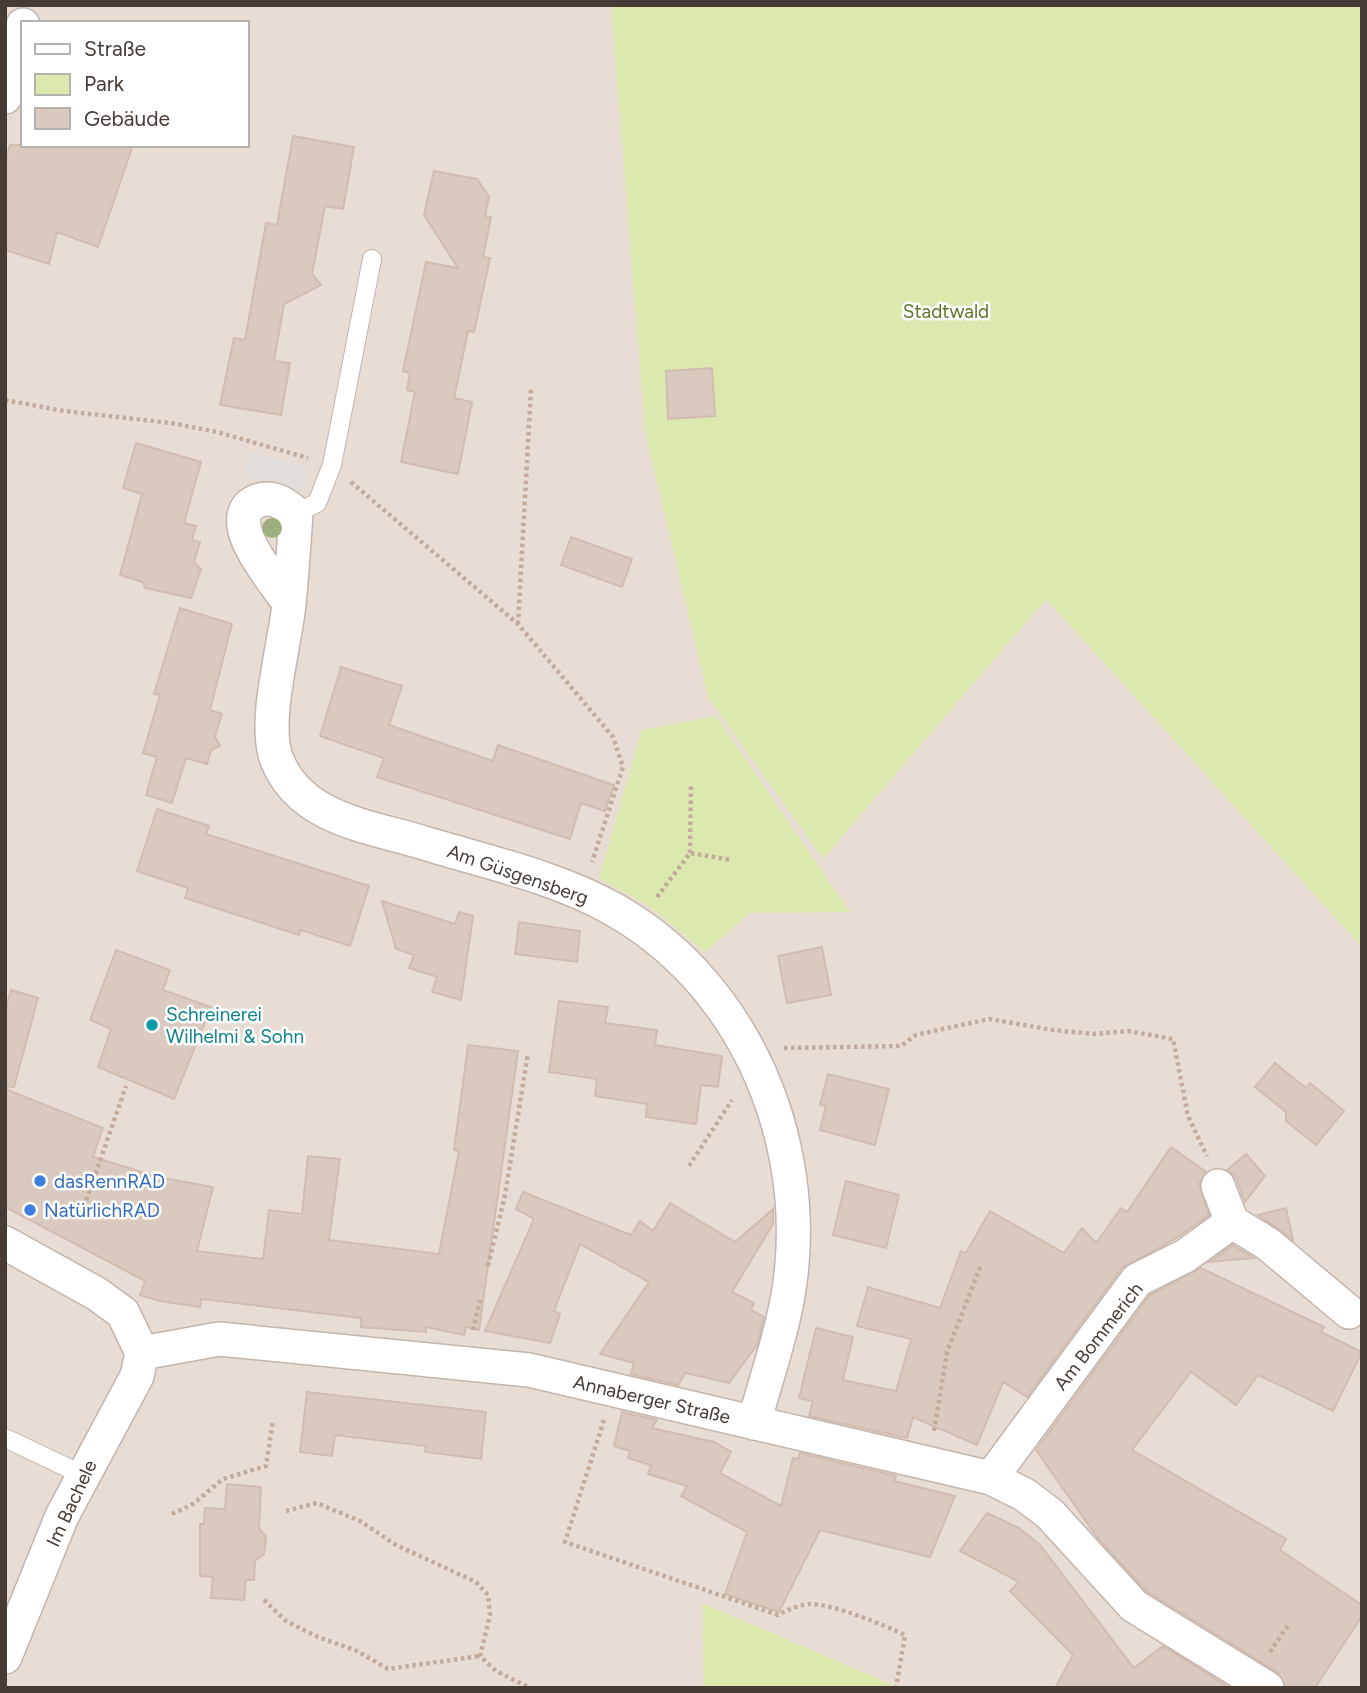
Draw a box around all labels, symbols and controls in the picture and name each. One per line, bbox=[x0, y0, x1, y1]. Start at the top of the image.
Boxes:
legend bbox=[21, 21, 248, 147]
text: Straße bbox=[84, 36, 146, 61]
text: Park bbox=[84, 71, 125, 96]
text: Gebäude bbox=[84, 106, 170, 131]
park label: Stadtwald bbox=[903, 300, 989, 323]
street label: Am Güsgensberg bbox=[444, 840, 591, 909]
place label: Schreinerei Wilhelmi & Sohn bbox=[166, 1003, 304, 1048]
marker: Schreinerei Wilhelmi & Sohn bbox=[144, 1017, 160, 1033]
place label: dasRennRAD bbox=[54, 1170, 165, 1193]
marker: dasRennRAD bbox=[32, 1173, 48, 1189]
place label: NatürlichRAD bbox=[44, 1199, 160, 1222]
marker: NatürlichRAD bbox=[22, 1202, 38, 1218]
street label: Am Bommerich bbox=[1049, 1278, 1148, 1395]
street label: Annaberger Straße bbox=[571, 1370, 733, 1429]
street label: Im Bachele bbox=[41, 1456, 102, 1550]

